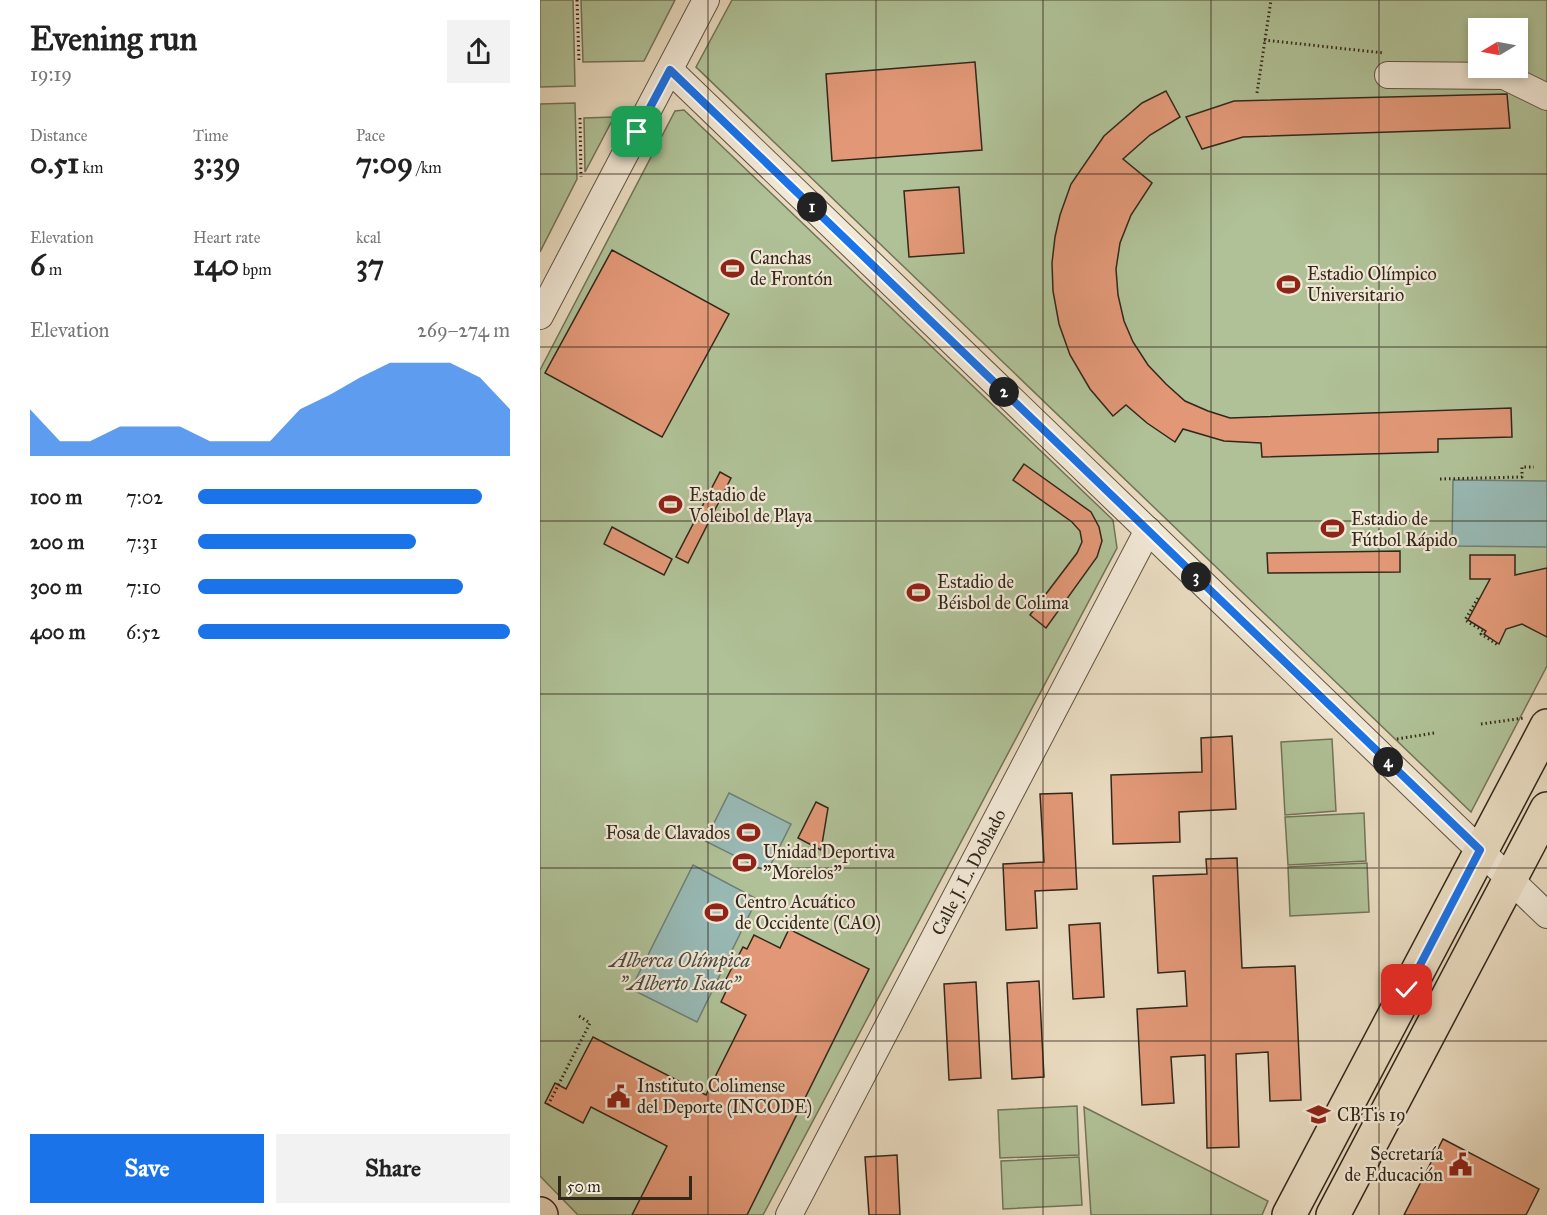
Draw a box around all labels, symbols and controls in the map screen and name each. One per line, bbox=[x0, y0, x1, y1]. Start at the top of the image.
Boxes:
north arrow bbox=[1468, 18, 1528, 78]
map controls bbox=[1468, 18, 1528, 78]
text: Evening run bbox=[30, 19, 197, 59]
button: share bbox=[447, 20, 510, 83]
text: 19:19 bbox=[30, 62, 72, 86]
pin bbox=[611, 106, 662, 157]
icon: arrive bbox=[620, 115, 653, 148]
text: Distance bbox=[30, 126, 87, 145]
text: Time bbox=[193, 126, 228, 145]
text: Pace bbox=[356, 126, 385, 145]
text: 0.51 bbox=[30, 145, 79, 181]
text: 3:39 bbox=[193, 145, 241, 181]
text: 7:09 bbox=[356, 145, 413, 181]
text: km bbox=[79, 158, 103, 177]
text: /km bbox=[413, 158, 442, 177]
pin: 1 bbox=[797, 192, 827, 222]
text: 1 bbox=[809, 197, 815, 216]
text: Elevation bbox=[30, 228, 94, 247]
text: Heart rate bbox=[193, 228, 260, 247]
text: kcal bbox=[356, 228, 381, 247]
text: 6 bbox=[30, 247, 45, 283]
text: 140 bbox=[193, 247, 239, 283]
text: 37 bbox=[356, 247, 384, 283]
place label: Canchas de Frontón bbox=[750, 247, 833, 290]
sports icon: Canchas de Frontón bbox=[719, 255, 745, 281]
text: m bbox=[45, 260, 62, 279]
text: bpm bbox=[239, 260, 272, 279]
place label: Estadio Olímpico Universitario bbox=[1307, 263, 1437, 306]
sports icon: Estadio Olímpico Universitario bbox=[1276, 271, 1302, 297]
text: Elevation bbox=[30, 318, 109, 342]
text: 269–274 m bbox=[417, 318, 510, 342]
pin: 2 bbox=[989, 377, 1019, 407]
text: 2 bbox=[1000, 382, 1008, 401]
place label: Estadio de Voleibol de Playa bbox=[688, 484, 813, 527]
text: 100 m bbox=[30, 485, 82, 509]
text: 7:02 bbox=[126, 485, 163, 509]
sports icon: Estadio de Voleibol de Playa bbox=[658, 492, 684, 518]
place label: Estadio de Fútbol Rápido bbox=[1351, 508, 1458, 551]
sports icon: Estadio de Fútbol Rápido bbox=[1320, 516, 1346, 542]
text: 200 m bbox=[30, 530, 84, 554]
text: 7:31 bbox=[126, 530, 158, 554]
pin: 3 bbox=[1181, 562, 1211, 592]
text: 3 bbox=[1193, 567, 1199, 586]
place label: Estadio de Béisbol de Colima bbox=[937, 571, 1069, 614]
text: 300 m bbox=[30, 575, 82, 599]
text: 7:10 bbox=[126, 575, 161, 599]
sports icon: Estadio de Béisbol de Colima bbox=[906, 579, 932, 605]
text: 400 m bbox=[30, 620, 86, 644]
text: 6:52 bbox=[126, 620, 160, 644]
pin: 4 bbox=[1373, 747, 1403, 777]
text: 4 bbox=[1384, 752, 1392, 771]
street label: Calle J. L. Doblado bbox=[927, 805, 1011, 939]
sports icon: Fosa de Clavados bbox=[735, 820, 761, 846]
place label: Fosa de Clavados bbox=[605, 822, 730, 844]
place label: Unidad Deportiva "Morelos" bbox=[763, 841, 895, 884]
sports icon: Unidad Deportiva "Morelos" bbox=[732, 849, 758, 875]
place label: Centro Acuático de Occidente (CAO) bbox=[735, 891, 881, 935]
sports icon: Centro Acuático de Occidente (CAO) bbox=[704, 899, 730, 925]
water label: Alberca Olímpica "Alberto Isaac" bbox=[608, 948, 750, 995]
pin bbox=[1381, 964, 1432, 1015]
icon: check bbox=[1390, 973, 1423, 1006]
place label: Instituto Colimense del Deporte (INCODE) bbox=[637, 1075, 812, 1119]
public building icon: Instituto Colimense del Deporte (INCODE) bbox=[606, 1083, 632, 1109]
school or university icon: CBTis 19 bbox=[1306, 1102, 1332, 1128]
place label: CBTis 19 bbox=[1337, 1104, 1406, 1126]
button: Save bbox=[30, 1134, 264, 1203]
button: Share bbox=[276, 1134, 510, 1203]
place label: Secretaría de Educación bbox=[1344, 1143, 1443, 1186]
public building icon: Secretaría de Educación bbox=[1448, 1151, 1474, 1177]
scale bar bbox=[558, 1173, 692, 1200]
text: 50 m bbox=[567, 1177, 601, 1196]

